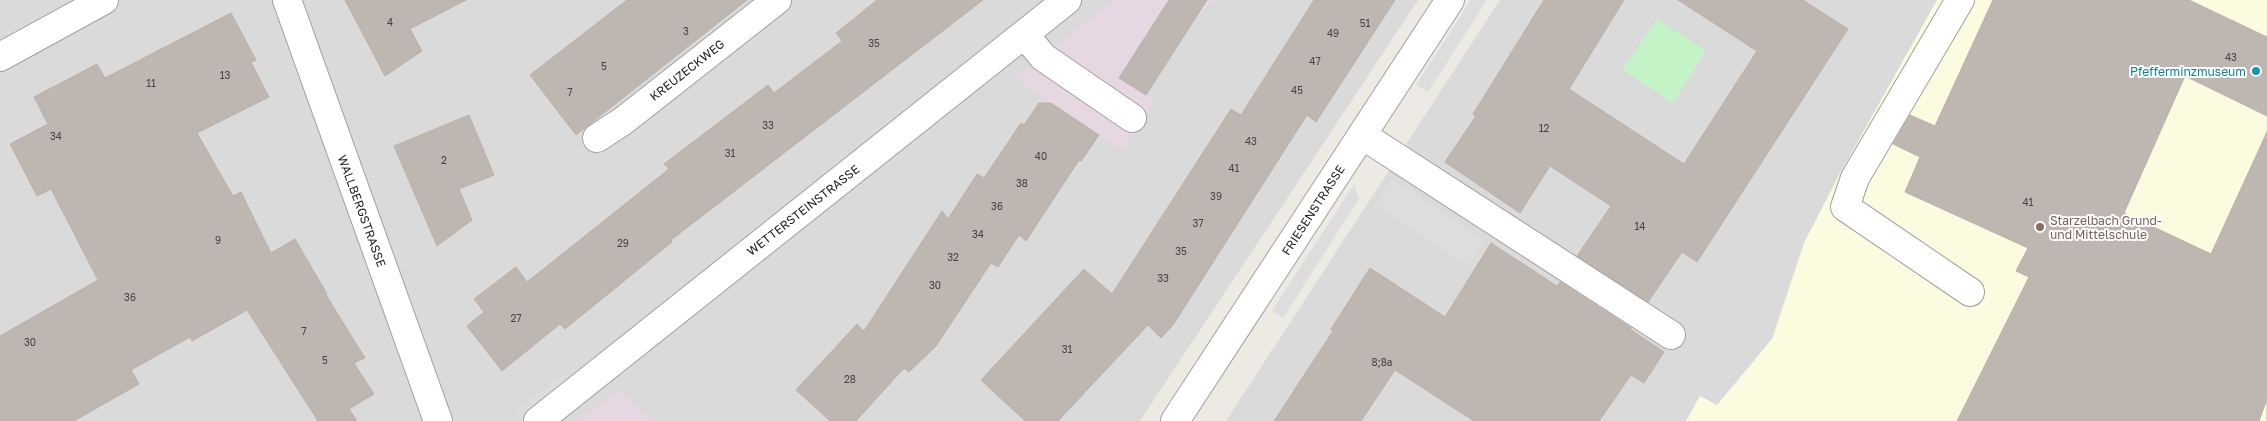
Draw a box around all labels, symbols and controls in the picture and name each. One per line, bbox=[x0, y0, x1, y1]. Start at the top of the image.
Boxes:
house number: 4 bbox=[387, 16, 393, 28]
house number: 51 bbox=[1360, 17, 1370, 29]
house number: 3 bbox=[683, 25, 689, 37]
house number: 49 bbox=[1327, 27, 1339, 39]
street label: KREUZECKWEG bbox=[647, 36, 727, 104]
house number: 35 bbox=[868, 37, 880, 49]
house number: 43 bbox=[2225, 51, 2237, 63]
house number: 47 bbox=[1309, 55, 1321, 67]
house number: 5 bbox=[601, 60, 607, 72]
place label: Pfefferminzmuseum bbox=[2130, 64, 2246, 79]
marker: Pfefferminzmuseum bbox=[2250, 65, 2262, 77]
house number: 13 bbox=[220, 69, 230, 81]
house number: 11 bbox=[146, 77, 156, 89]
house number: 45 bbox=[1291, 84, 1303, 96]
house number: 7 bbox=[567, 86, 573, 98]
house number: 33 bbox=[762, 119, 774, 131]
house number: 12 bbox=[1539, 122, 1550, 134]
house number: 34 bbox=[50, 130, 62, 142]
house number: 43 bbox=[1245, 135, 1257, 147]
house number: 31 bbox=[725, 147, 735, 159]
house number: 40 bbox=[1035, 150, 1047, 162]
street label: WALLBERGSTRASSE bbox=[335, 153, 389, 269]
house number: 2 bbox=[441, 154, 447, 166]
street label: WETTERSTEINSTRASSE bbox=[744, 161, 862, 259]
house number: 41 bbox=[1229, 162, 1240, 174]
street label: FRIESENSTRASSE bbox=[1278, 162, 1348, 258]
house number: 38 bbox=[1016, 177, 1028, 189]
house number: 39 bbox=[1210, 190, 1222, 202]
house number: 41 bbox=[2023, 196, 2034, 208]
house number: 36 bbox=[991, 200, 1003, 212]
place label: Starzelbach Grund- und Mittelschule bbox=[2050, 213, 2162, 242]
house number: 37 bbox=[1192, 217, 1204, 229]
house number: 14 bbox=[1635, 220, 1645, 232]
marker: Starzelbach Grund- und Mittelschule bbox=[2034, 221, 2046, 233]
house number: 34 bbox=[972, 228, 984, 240]
house number: 9 bbox=[215, 234, 221, 246]
house number: 29 bbox=[617, 237, 629, 249]
house number: 35 bbox=[1175, 245, 1187, 257]
house number: 32 bbox=[947, 251, 959, 263]
house number: 33 bbox=[1157, 272, 1169, 284]
house number: 30 bbox=[929, 279, 941, 291]
house number: 36 bbox=[124, 291, 136, 303]
house number: 27 bbox=[510, 312, 522, 324]
house number: 7 bbox=[301, 325, 307, 337]
house number: 30 bbox=[24, 336, 36, 348]
house number: 31 bbox=[1062, 343, 1072, 355]
house number: 5 bbox=[322, 354, 328, 366]
house number: 8;8a bbox=[1372, 356, 1392, 368]
house number: 28 bbox=[844, 373, 856, 385]

